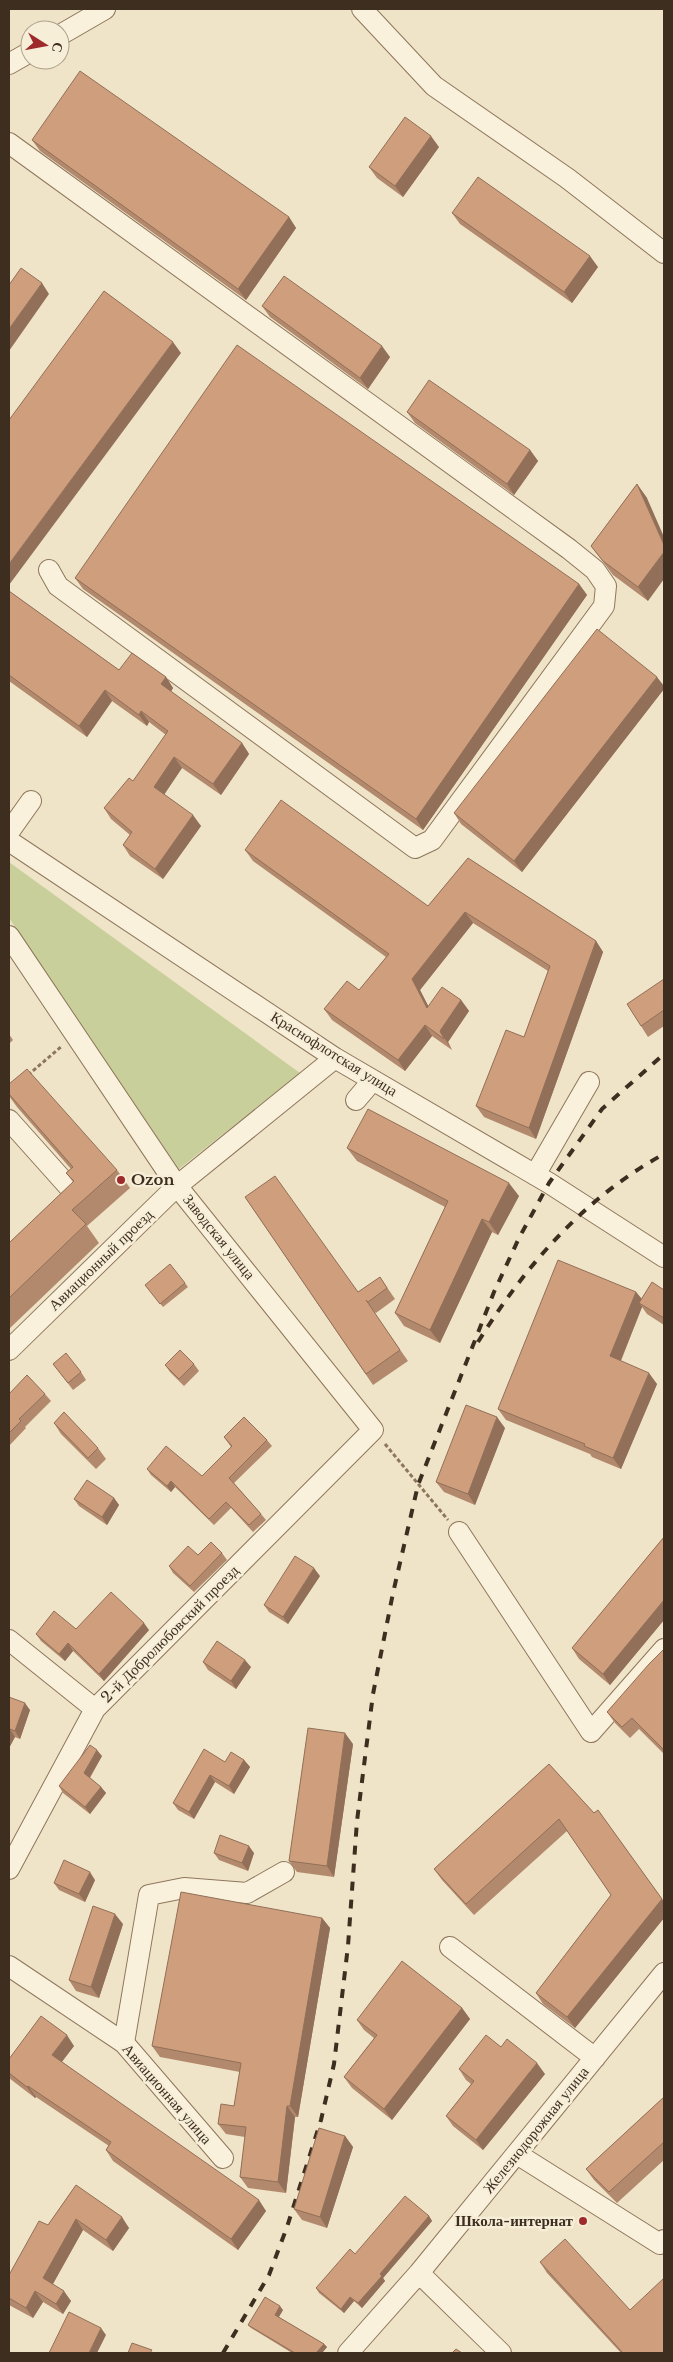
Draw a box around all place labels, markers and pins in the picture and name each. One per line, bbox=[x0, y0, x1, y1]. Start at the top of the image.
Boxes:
place label: Ozon bbox=[131, 1170, 174, 1189]
marker: Ozon bbox=[115, 1174, 127, 1186]
place label: Школа-интернат bbox=[455, 2211, 574, 2230]
marker: Школа-интернат bbox=[577, 2215, 589, 2227]

